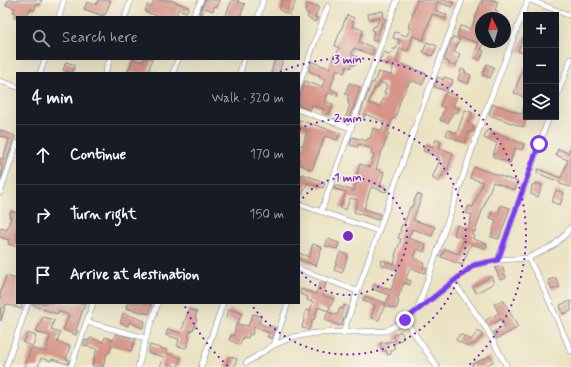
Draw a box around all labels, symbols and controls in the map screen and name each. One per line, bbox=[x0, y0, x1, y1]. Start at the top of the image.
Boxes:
north arrow bbox=[475, 12, 511, 48]
map controls bbox=[523, 12, 559, 120]
button: + bbox=[523, 12, 559, 48]
search box bbox=[16, 16, 300, 60]
icon: search bbox=[30, 27, 52, 49]
text: Search here bbox=[62, 28, 138, 48]
button: − bbox=[523, 48, 559, 84]
text: 3 min bbox=[334, 52, 362, 68]
button: layers bbox=[523, 84, 559, 120]
text: 4 min bbox=[32, 87, 73, 109]
text: Walk · 320 m bbox=[211, 90, 284, 107]
text: 2 min bbox=[334, 111, 362, 127]
route start bbox=[530, 135, 548, 153]
icon: ahead bbox=[32, 144, 54, 166]
text: Continue bbox=[70, 145, 126, 165]
text: 170 m bbox=[250, 146, 284, 163]
text: 1 min bbox=[334, 170, 362, 186]
icon: right bbox=[32, 204, 54, 226]
text: Turn right bbox=[70, 205, 137, 225]
text: 150 m bbox=[250, 206, 284, 223]
centre of rings bbox=[341, 229, 355, 243]
icon: arrive bbox=[32, 264, 54, 286]
text: Arrive at destination bbox=[70, 265, 199, 285]
route end bbox=[396, 311, 414, 329]

